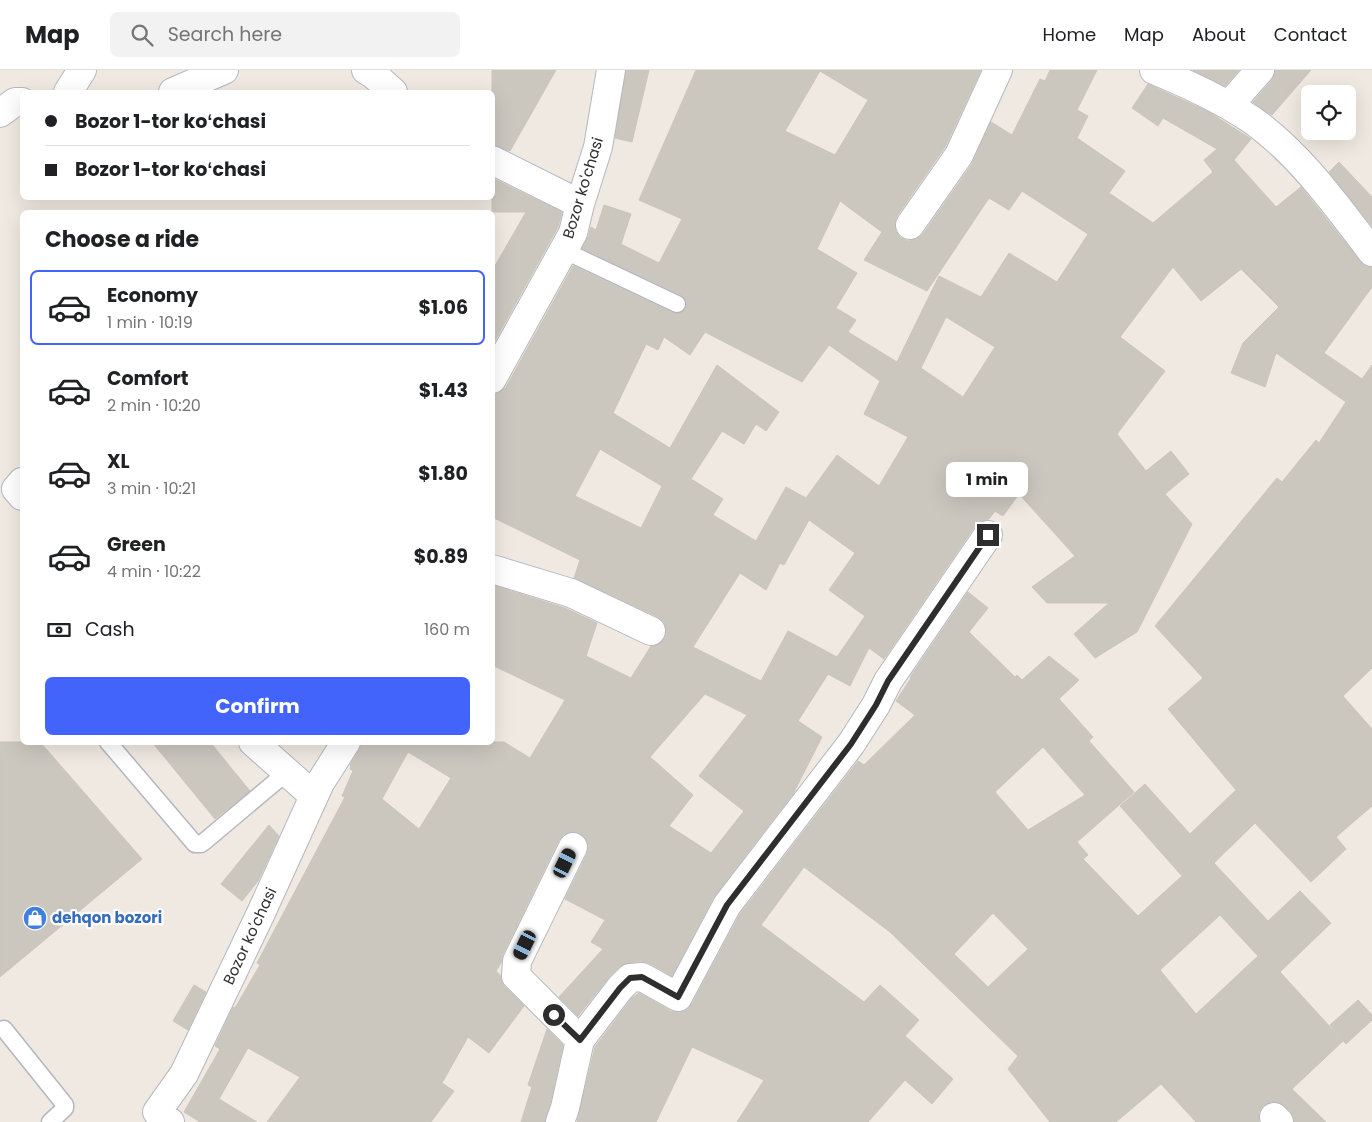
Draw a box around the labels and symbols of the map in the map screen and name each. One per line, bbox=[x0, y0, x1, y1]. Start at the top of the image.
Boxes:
street label: Bozor ko'chasi bbox=[557, 135, 608, 241]
callout: 1 min bbox=[947, 462, 1029, 498]
route end bbox=[977, 524, 999, 546]
car bbox=[551, 846, 578, 880]
street label: Bozor ko'chasi bbox=[218, 884, 281, 988]
shop icon: dehqon bozori bbox=[22, 905, 48, 931]
place label: dehqon bozori bbox=[52, 907, 162, 928]
car bbox=[511, 928, 538, 962]
route start bbox=[543, 1004, 565, 1026]

